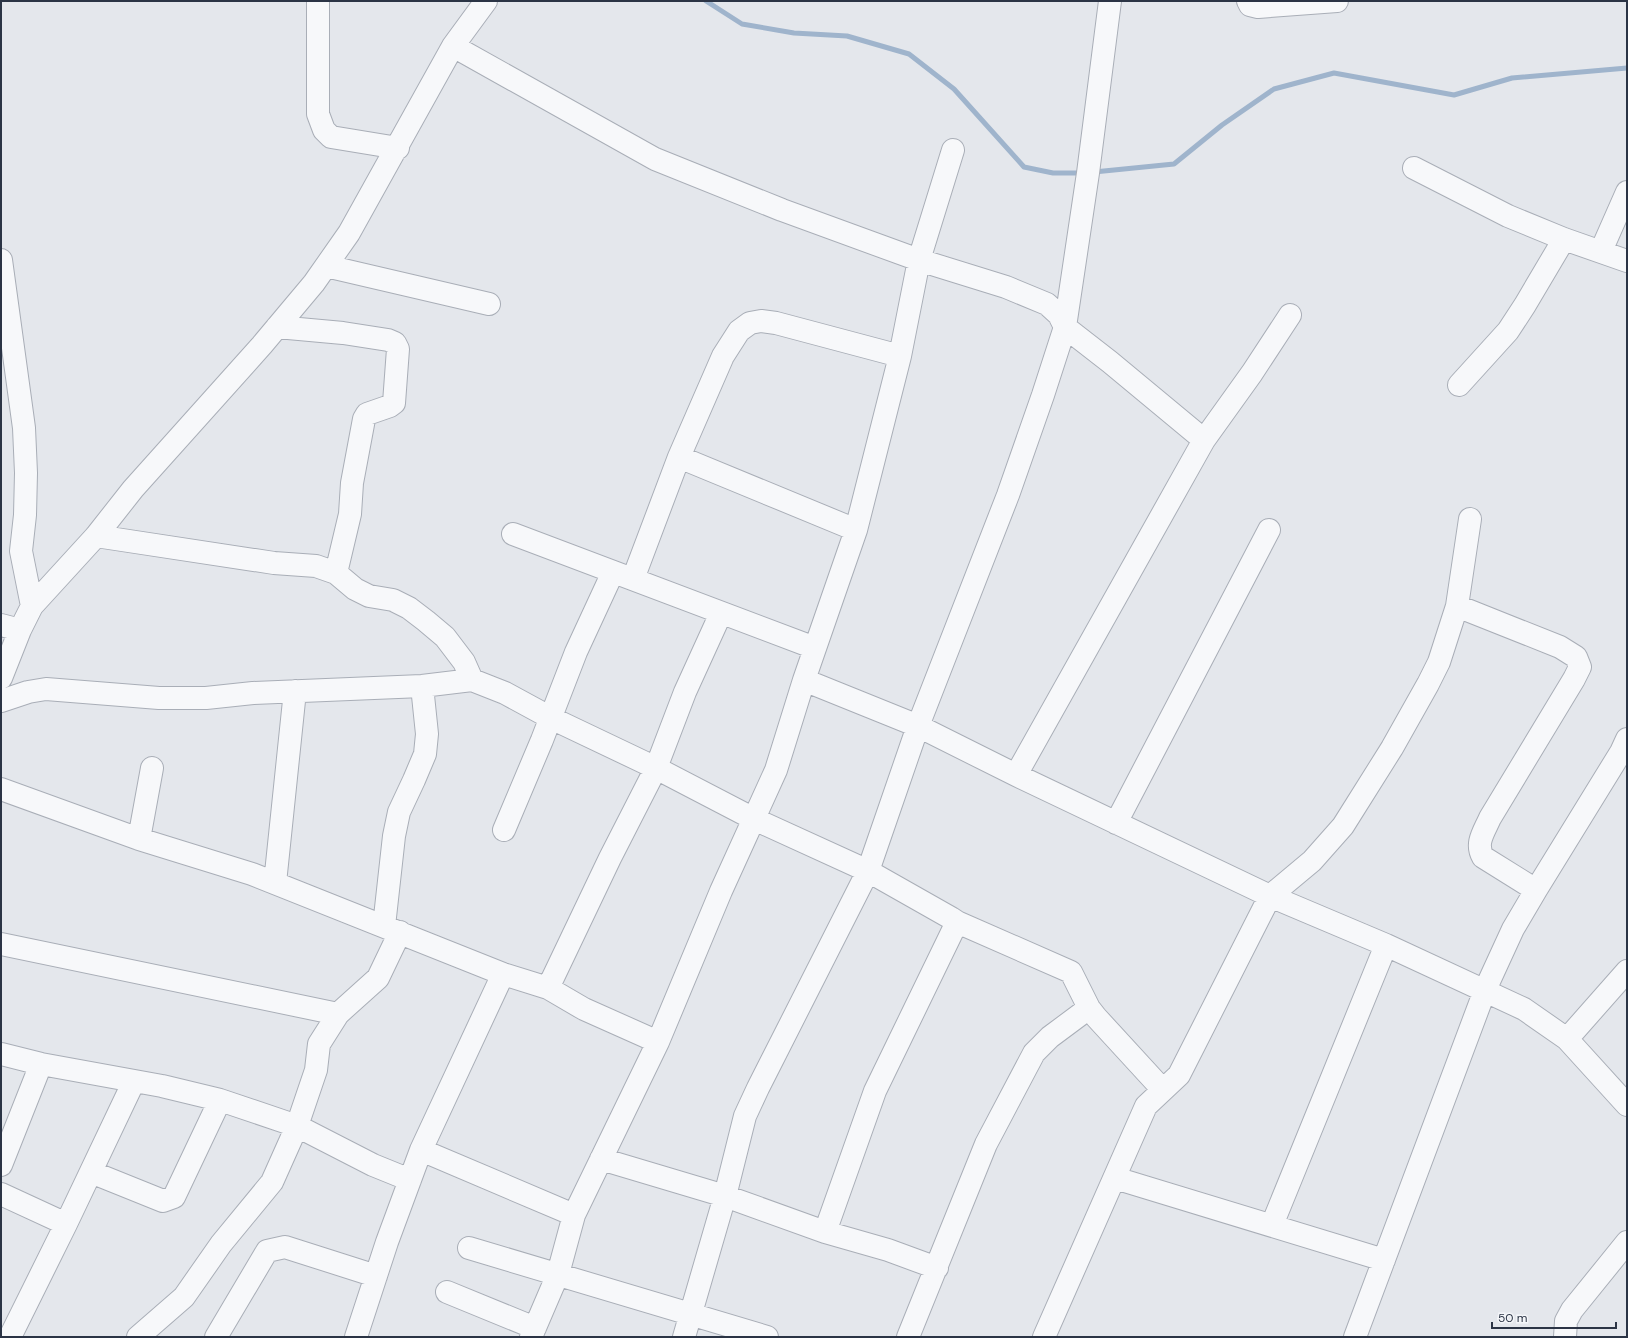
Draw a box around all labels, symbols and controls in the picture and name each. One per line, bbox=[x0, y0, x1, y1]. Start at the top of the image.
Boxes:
scale bar bbox=[1492, 1304, 1616, 1330]
text: 50 m bbox=[1498, 1310, 1527, 1326]

